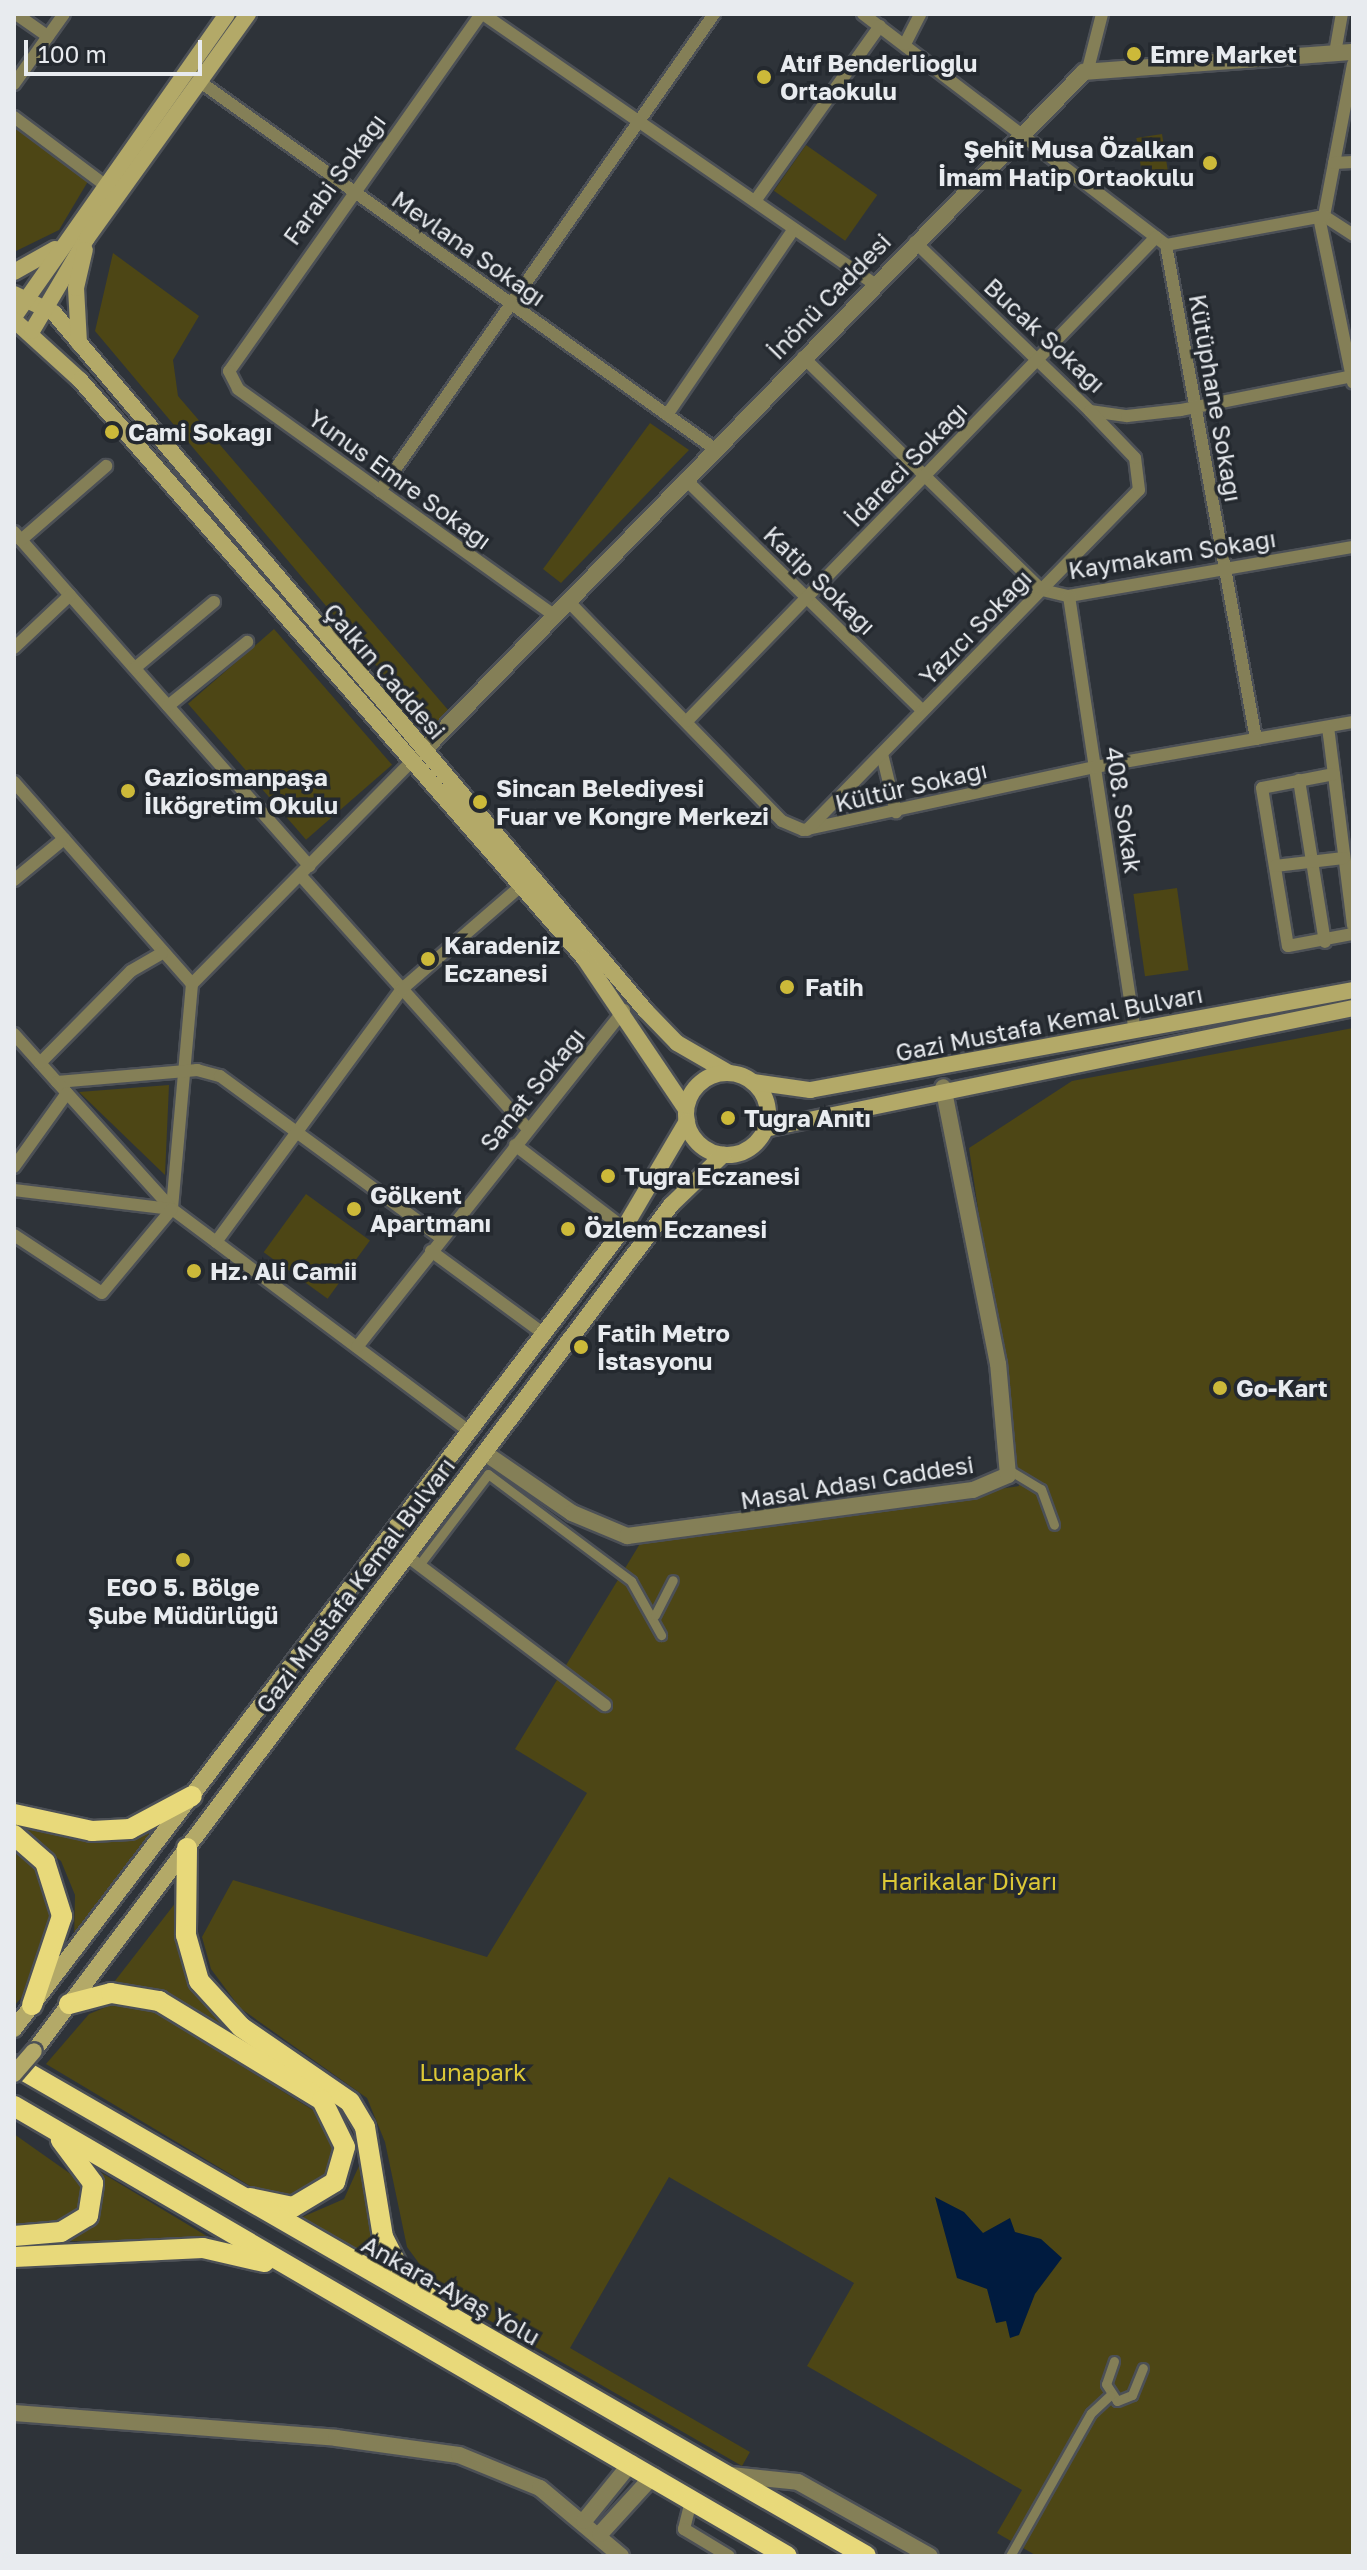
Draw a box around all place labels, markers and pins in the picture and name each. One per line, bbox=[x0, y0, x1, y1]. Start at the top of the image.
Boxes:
place label: Emre Market bbox=[1150, 40, 1297, 68]
marker: Emre Market bbox=[1125, 45, 1143, 63]
place label: Atıf Benderlioğlu Ortaokulu bbox=[780, 49, 977, 105]
marker: Atıf Benderlioğlu Ortaokulu bbox=[755, 68, 773, 86]
place label: Şehit Musa Özalkan İmam Hatip Ortaokulu bbox=[938, 135, 1194, 191]
marker: Şehit Musa Özalkan İmam Hatip Ortaokulu bbox=[1201, 154, 1219, 172]
place label: Cami Sokağı bbox=[128, 418, 272, 446]
marker: Cami Sokağı bbox=[103, 423, 121, 441]
place label: Gaziosmanpaşa İlköğretim Okulu bbox=[144, 763, 338, 819]
place label: Sincan Belediyesi Fuar ve Kongre Merkezi bbox=[496, 774, 769, 830]
marker: Gaziosmanpaşa İlköğretim Okulu bbox=[119, 782, 137, 800]
marker: Sincan Belediyesi Fuar ve Kongre Merkezi bbox=[471, 793, 489, 811]
place label: Karadeniz Eczanesi bbox=[444, 931, 560, 987]
marker: Karadeniz Eczanesi bbox=[419, 950, 437, 968]
place label: Fatih bbox=[805, 973, 863, 1001]
marker: Fatih bbox=[776, 976, 798, 998]
place label: Tuğra Anıtı bbox=[744, 1104, 871, 1132]
marker: Tuğra Anıtı bbox=[719, 1109, 737, 1127]
place label: Tuğra Eczanesi bbox=[624, 1162, 800, 1190]
marker: Tuğra Eczanesi bbox=[599, 1167, 617, 1185]
place label: Gölkent Apartmanı bbox=[370, 1181, 491, 1237]
marker: Gölkent Apartmanı bbox=[345, 1200, 363, 1218]
place label: Özlem Eczanesi bbox=[584, 1215, 767, 1243]
marker: Özlem Eczanesi bbox=[559, 1220, 577, 1238]
place label: Hz. Ali Camii bbox=[210, 1257, 357, 1285]
marker: Hz. Ali Camii bbox=[185, 1262, 203, 1280]
place label: Fatih Metro İstasyonu bbox=[597, 1319, 730, 1375]
marker: Fatih Metro İstasyonu bbox=[572, 1338, 590, 1356]
place label: Go-Kart bbox=[1236, 1374, 1328, 1402]
marker: Go-Kart bbox=[1211, 1379, 1229, 1397]
marker: EGO 5. Bölge Şube Müdürlüğü bbox=[174, 1551, 192, 1569]
place label: EGO 5. Bölge Şube Müdürlüğü bbox=[88, 1573, 278, 1629]

